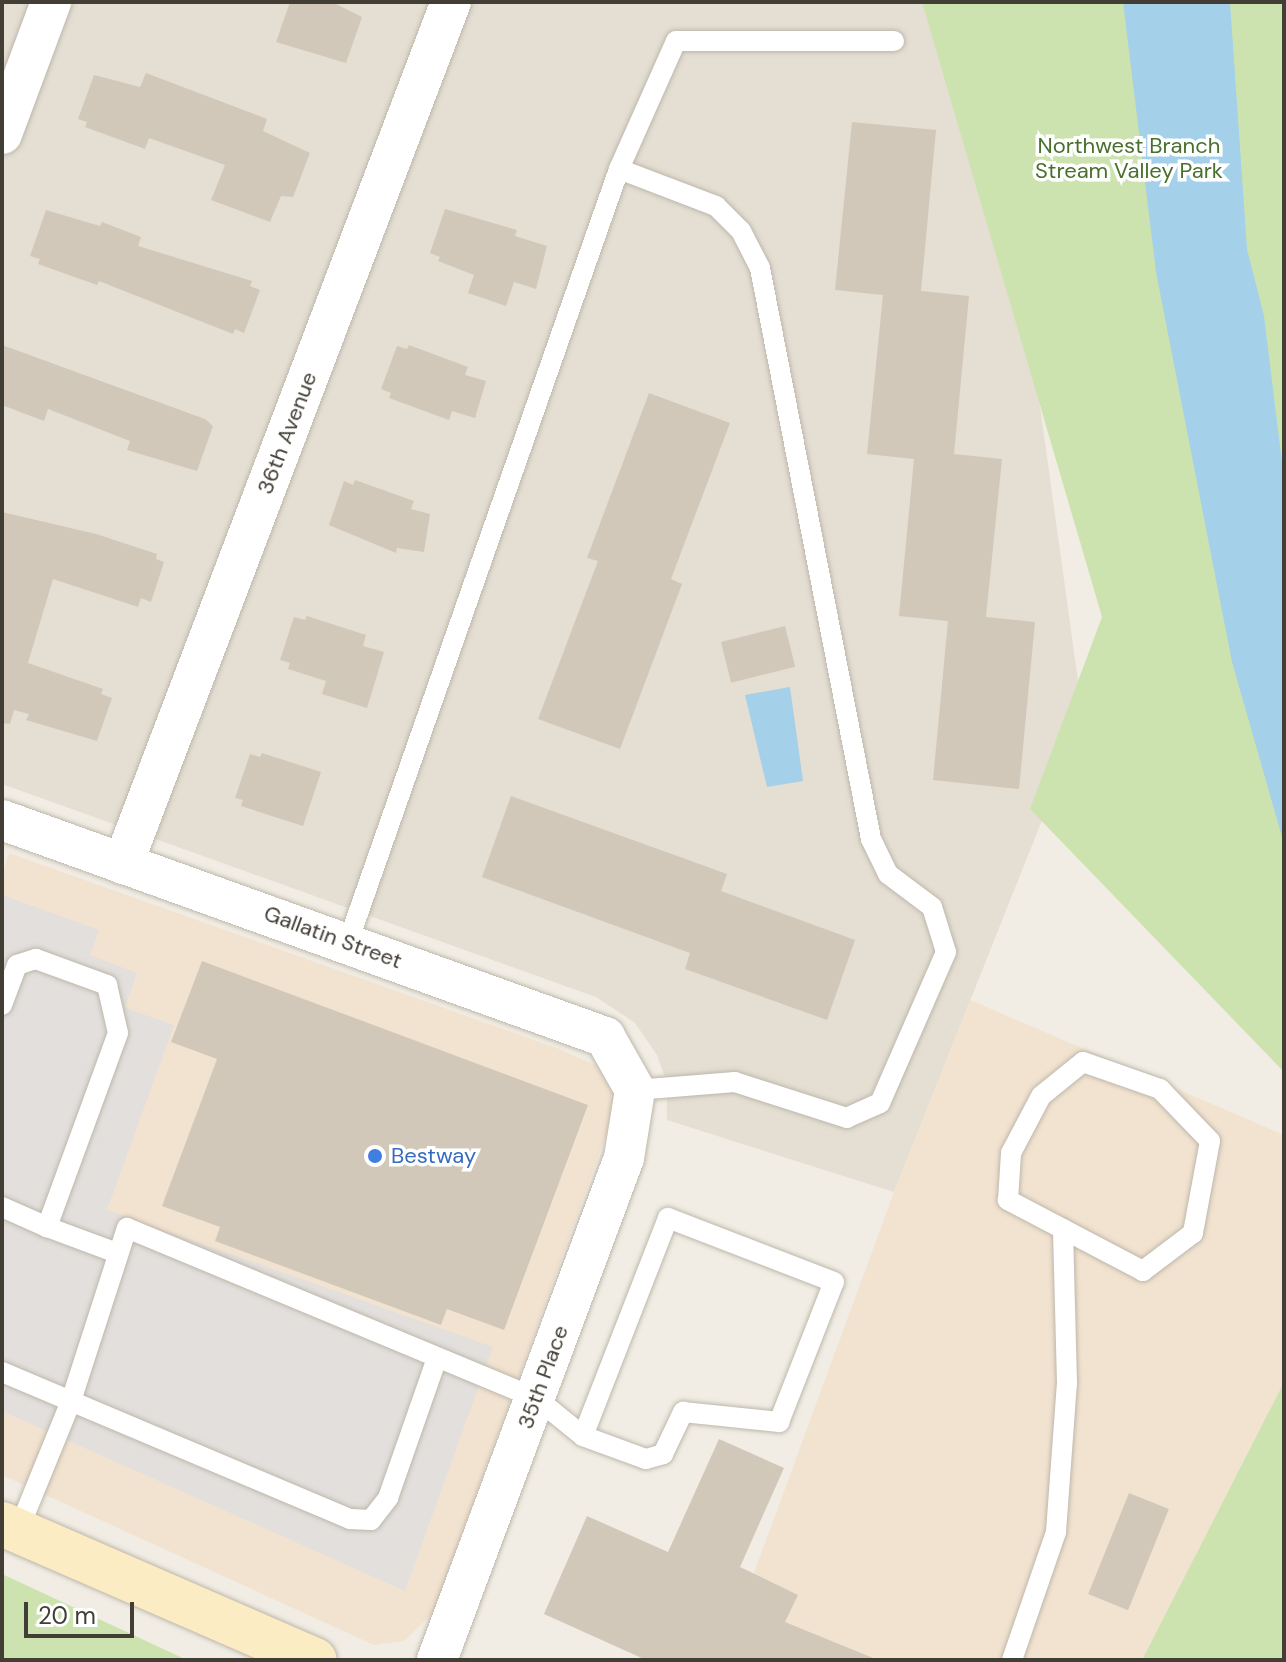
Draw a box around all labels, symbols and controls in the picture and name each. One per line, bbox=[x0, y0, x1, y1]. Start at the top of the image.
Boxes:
park label: Northwest Branch Stream Valley Park bbox=[1035, 132, 1223, 184]
street label: 36th Avenue bbox=[252, 368, 322, 498]
street label: Gallatin Street bbox=[260, 900, 406, 974]
place label: Bestway bbox=[391, 1143, 476, 1169]
marker: Bestway bbox=[366, 1147, 384, 1165]
street label: 35th Place bbox=[512, 1322, 574, 1432]
scale bar bbox=[28, 1586, 138, 1636]
text: 20 m bbox=[38, 1600, 96, 1631]

